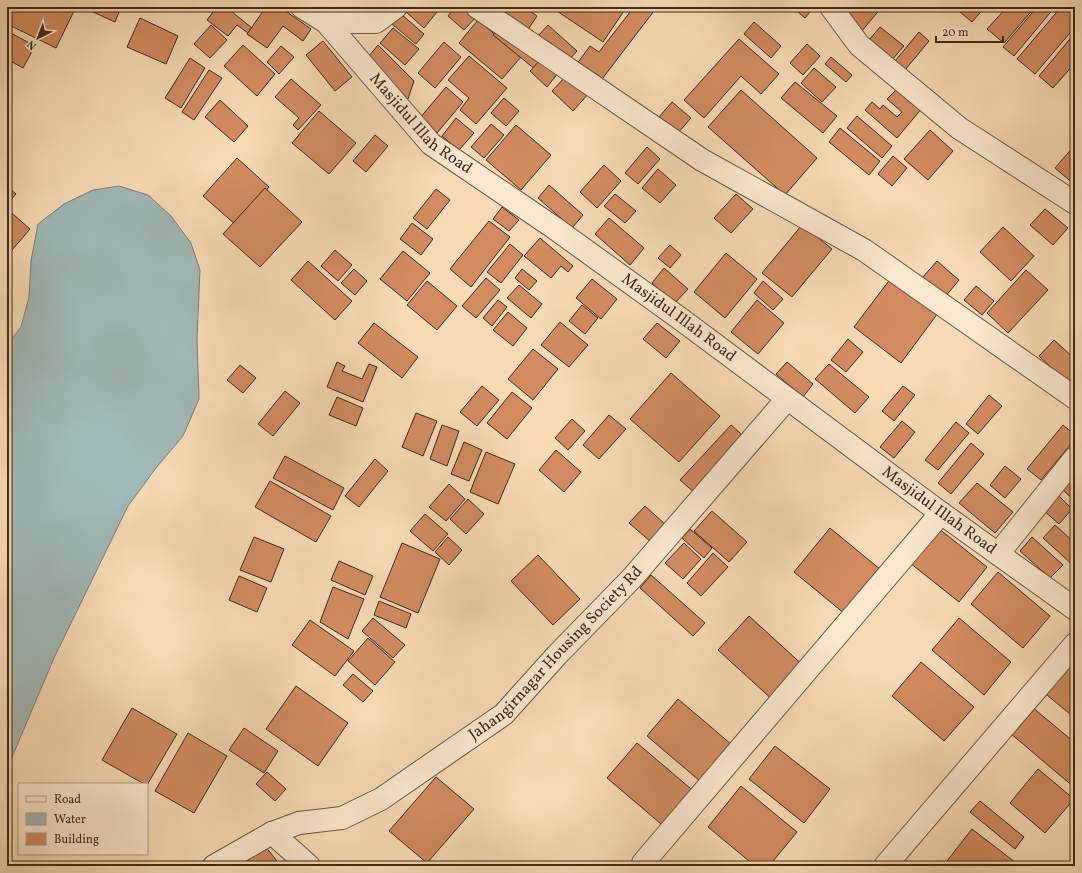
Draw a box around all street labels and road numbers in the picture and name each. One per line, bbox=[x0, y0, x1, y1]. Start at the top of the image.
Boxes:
street label: Masjidul Illah Road bbox=[364, 69, 476, 180]
street label: Masjidul Illah Road bbox=[617, 269, 741, 368]
street label: Masjidul Illah Road bbox=[877, 461, 1001, 560]
street label: Jahangirnagar Housing Society Rd bbox=[464, 562, 648, 746]

